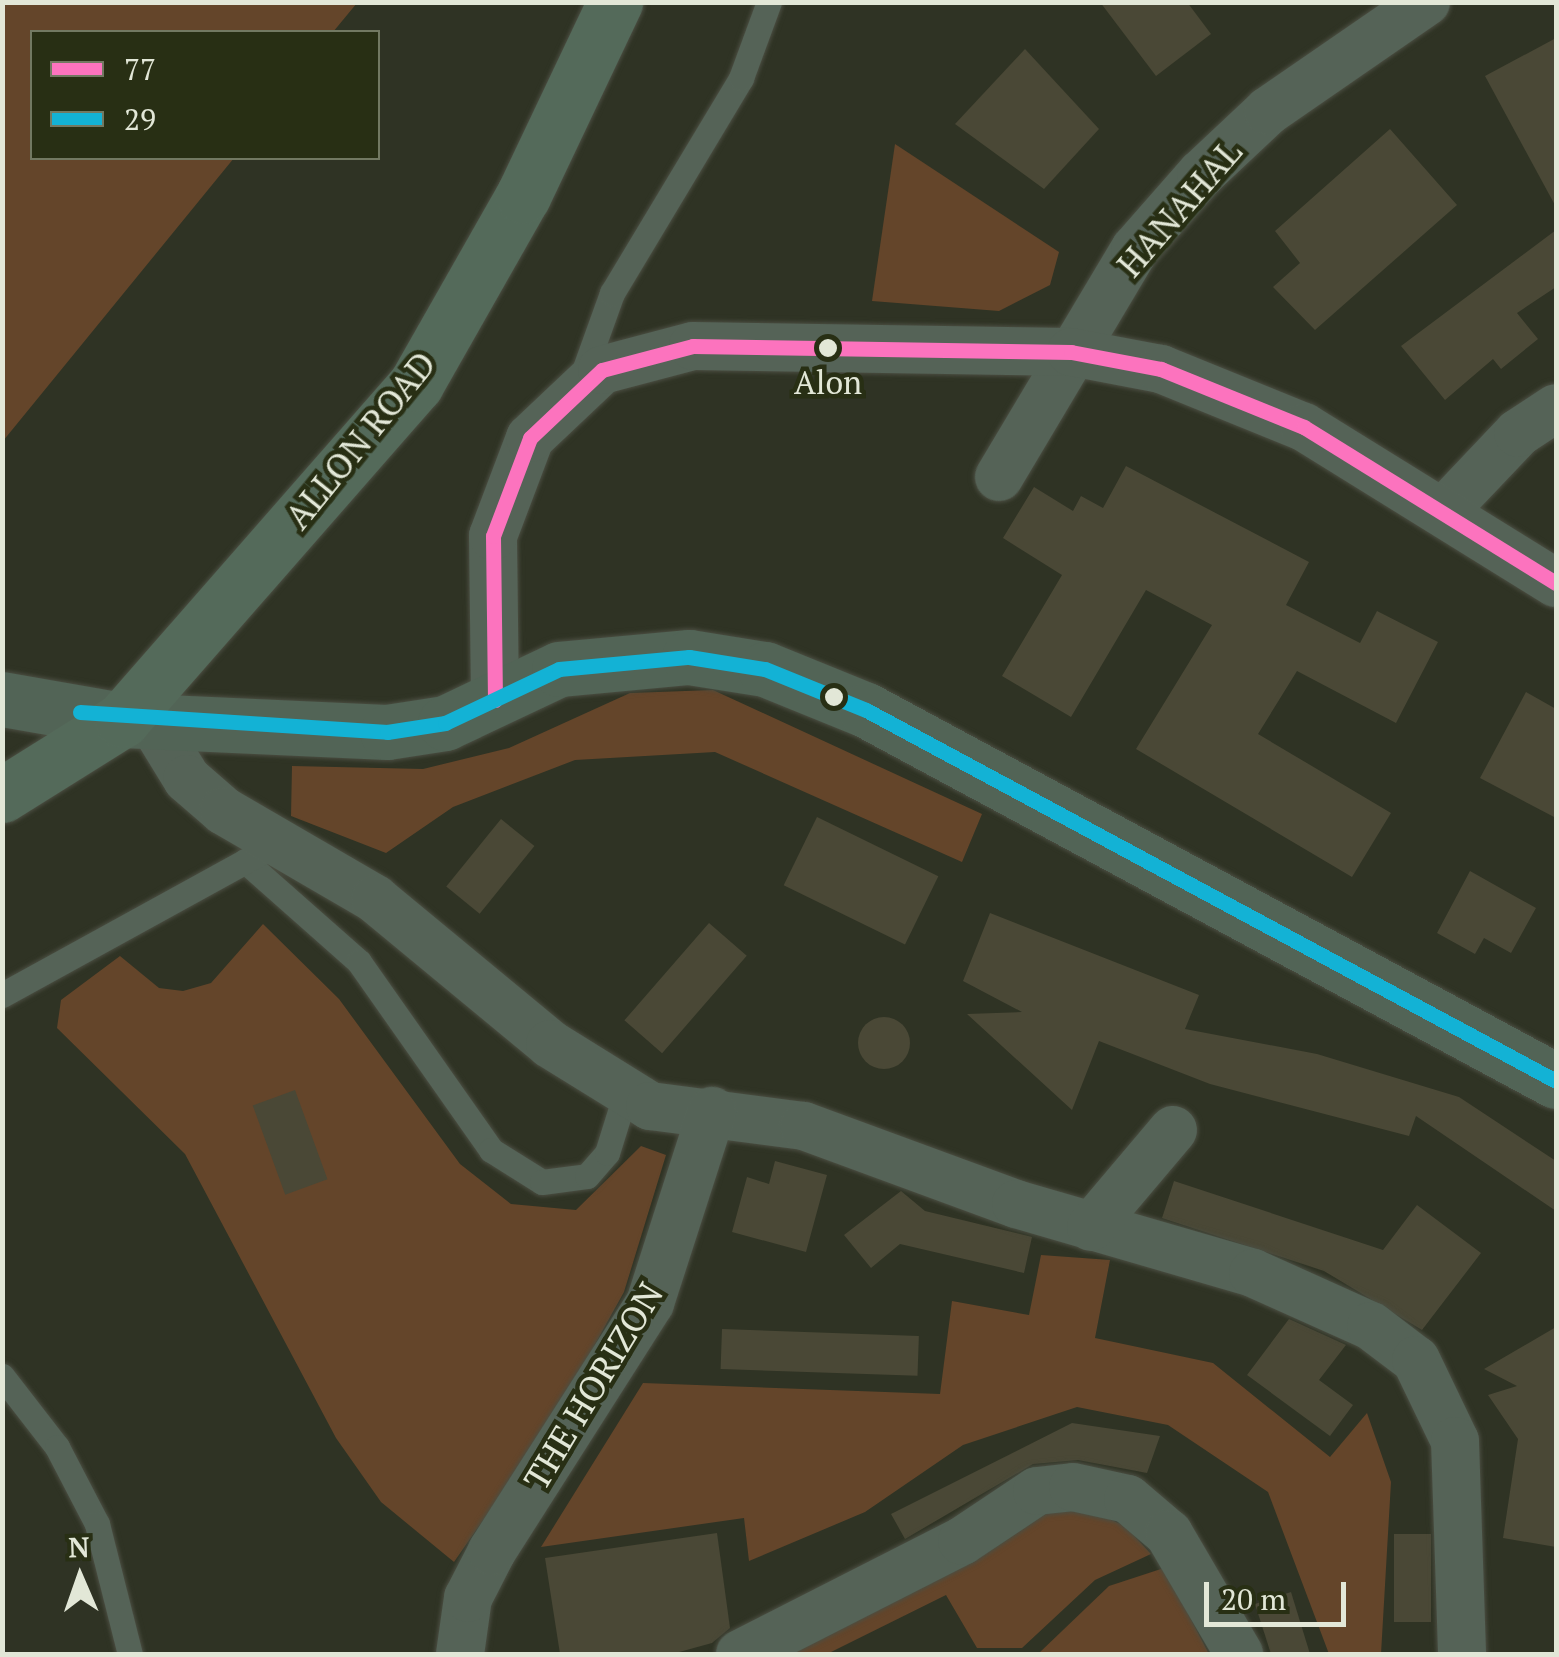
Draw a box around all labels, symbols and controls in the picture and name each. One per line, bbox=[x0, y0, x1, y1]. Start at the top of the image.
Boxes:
legend bbox=[30, 30, 380, 160]
text: 77 bbox=[124, 49, 156, 89]
text: 29 bbox=[124, 99, 156, 139]
street label: HANAHAL bbox=[1108, 131, 1250, 285]
marker: Alon bbox=[818, 338, 838, 358]
street label: ALLON ROAD bbox=[276, 343, 444, 537]
place label: Alon bbox=[794, 363, 862, 401]
unlabelled marker bbox=[824, 687, 844, 707]
street label: THE HORIZON bbox=[515, 1275, 671, 1497]
north arrow bbox=[30, 1527, 130, 1627]
text: N bbox=[68, 1528, 90, 1565]
scale bar bbox=[1209, 1562, 1352, 1624]
text: 20 m bbox=[1221, 1579, 1286, 1619]

